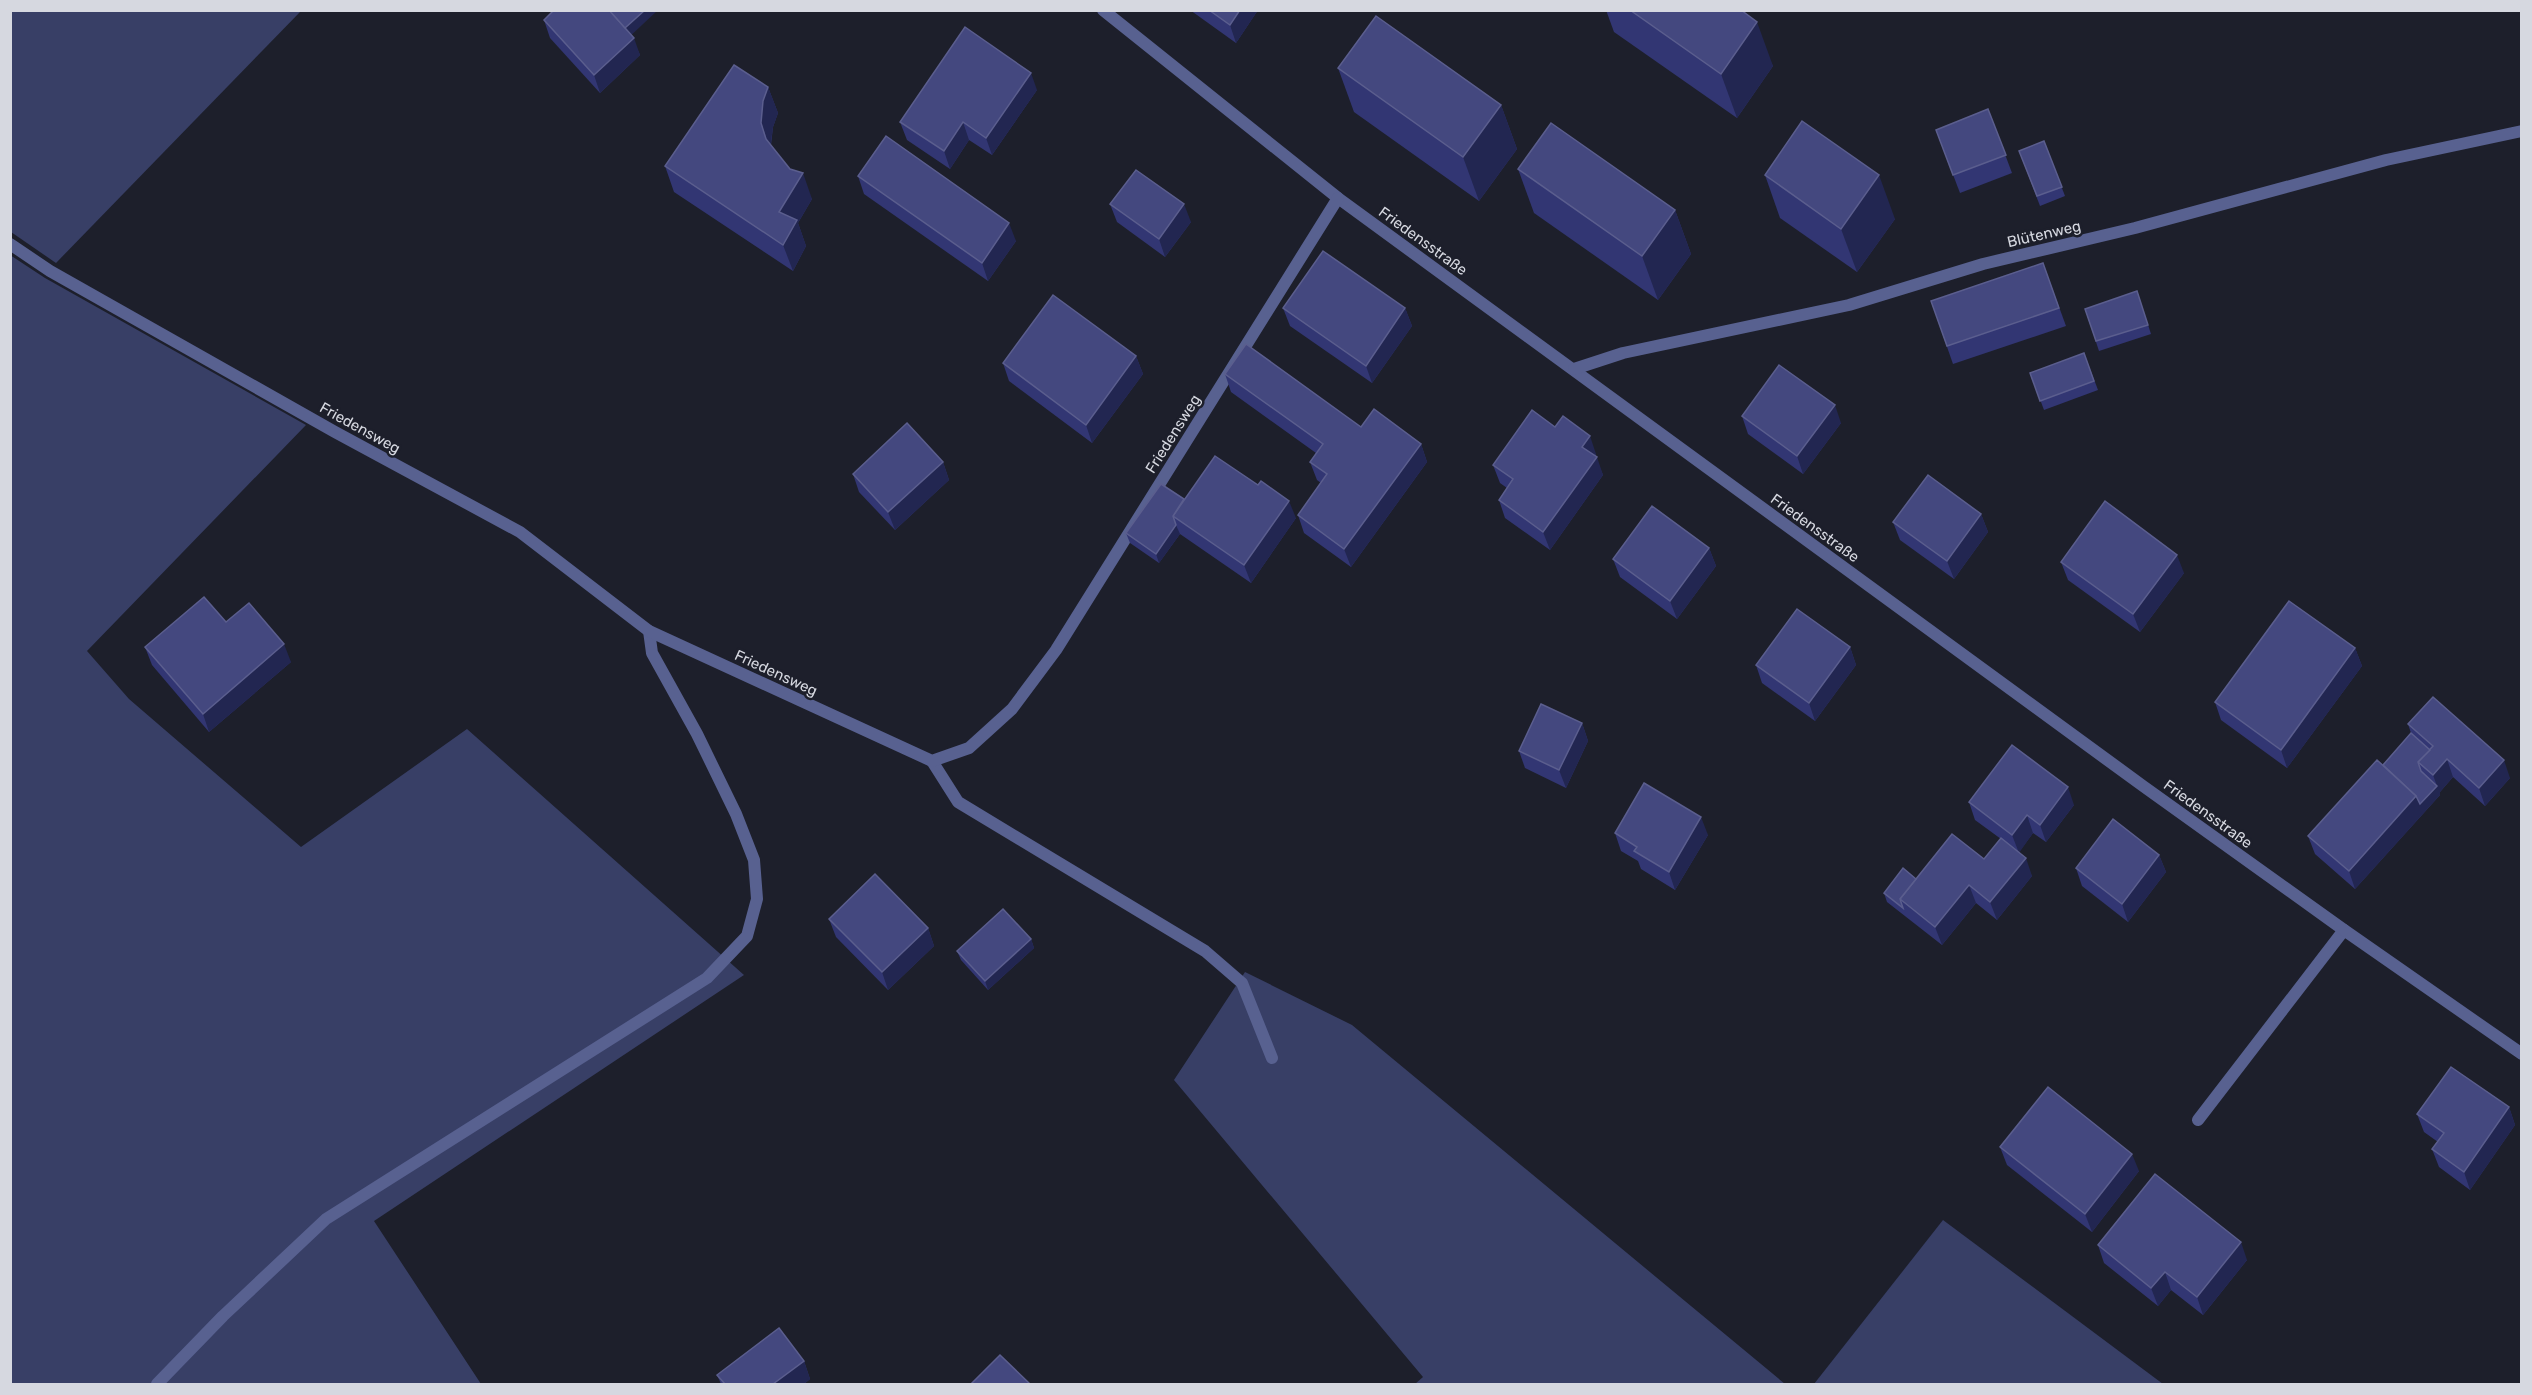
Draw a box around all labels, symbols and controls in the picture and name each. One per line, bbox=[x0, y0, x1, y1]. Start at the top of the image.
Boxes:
street label: Friedensstraße bbox=[1375, 203, 1471, 279]
street label: Blütenweg bbox=[2005, 217, 2083, 251]
street label: Friedensweg bbox=[1142, 391, 1204, 477]
street label: Friedensweg bbox=[317, 398, 403, 458]
street label: Friedensstraße bbox=[1767, 490, 1863, 566]
street label: Friedensweg bbox=[732, 646, 820, 700]
street label: Friedensstraße bbox=[2160, 776, 2256, 852]

